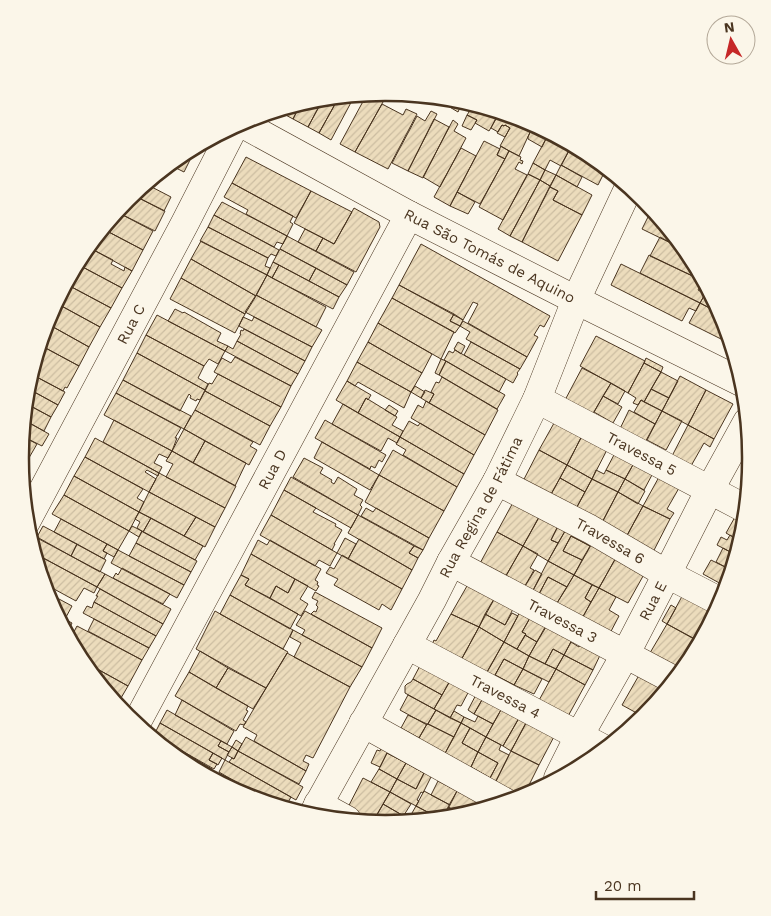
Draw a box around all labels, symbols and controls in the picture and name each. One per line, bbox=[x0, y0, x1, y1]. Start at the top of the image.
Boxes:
north arrow bbox=[706, 15, 756, 65]
text: N bbox=[723, 18, 735, 36]
street label: Rua São Tomás de Aquino bbox=[401, 205, 578, 307]
street label: Rua C bbox=[113, 301, 149, 347]
street label: Travessa 5 bbox=[603, 428, 679, 480]
street label: Rua Regina de Fátima bbox=[435, 433, 527, 581]
street label: Rua D bbox=[254, 446, 291, 493]
street label: Travessa 6 bbox=[572, 514, 648, 568]
street label: Rua E bbox=[635, 578, 671, 624]
street label: Travessa 3 bbox=[524, 595, 600, 647]
street label: Travessa 4 bbox=[467, 671, 543, 723]
scale bar bbox=[596, 868, 694, 900]
text: 20 m bbox=[604, 877, 642, 895]

